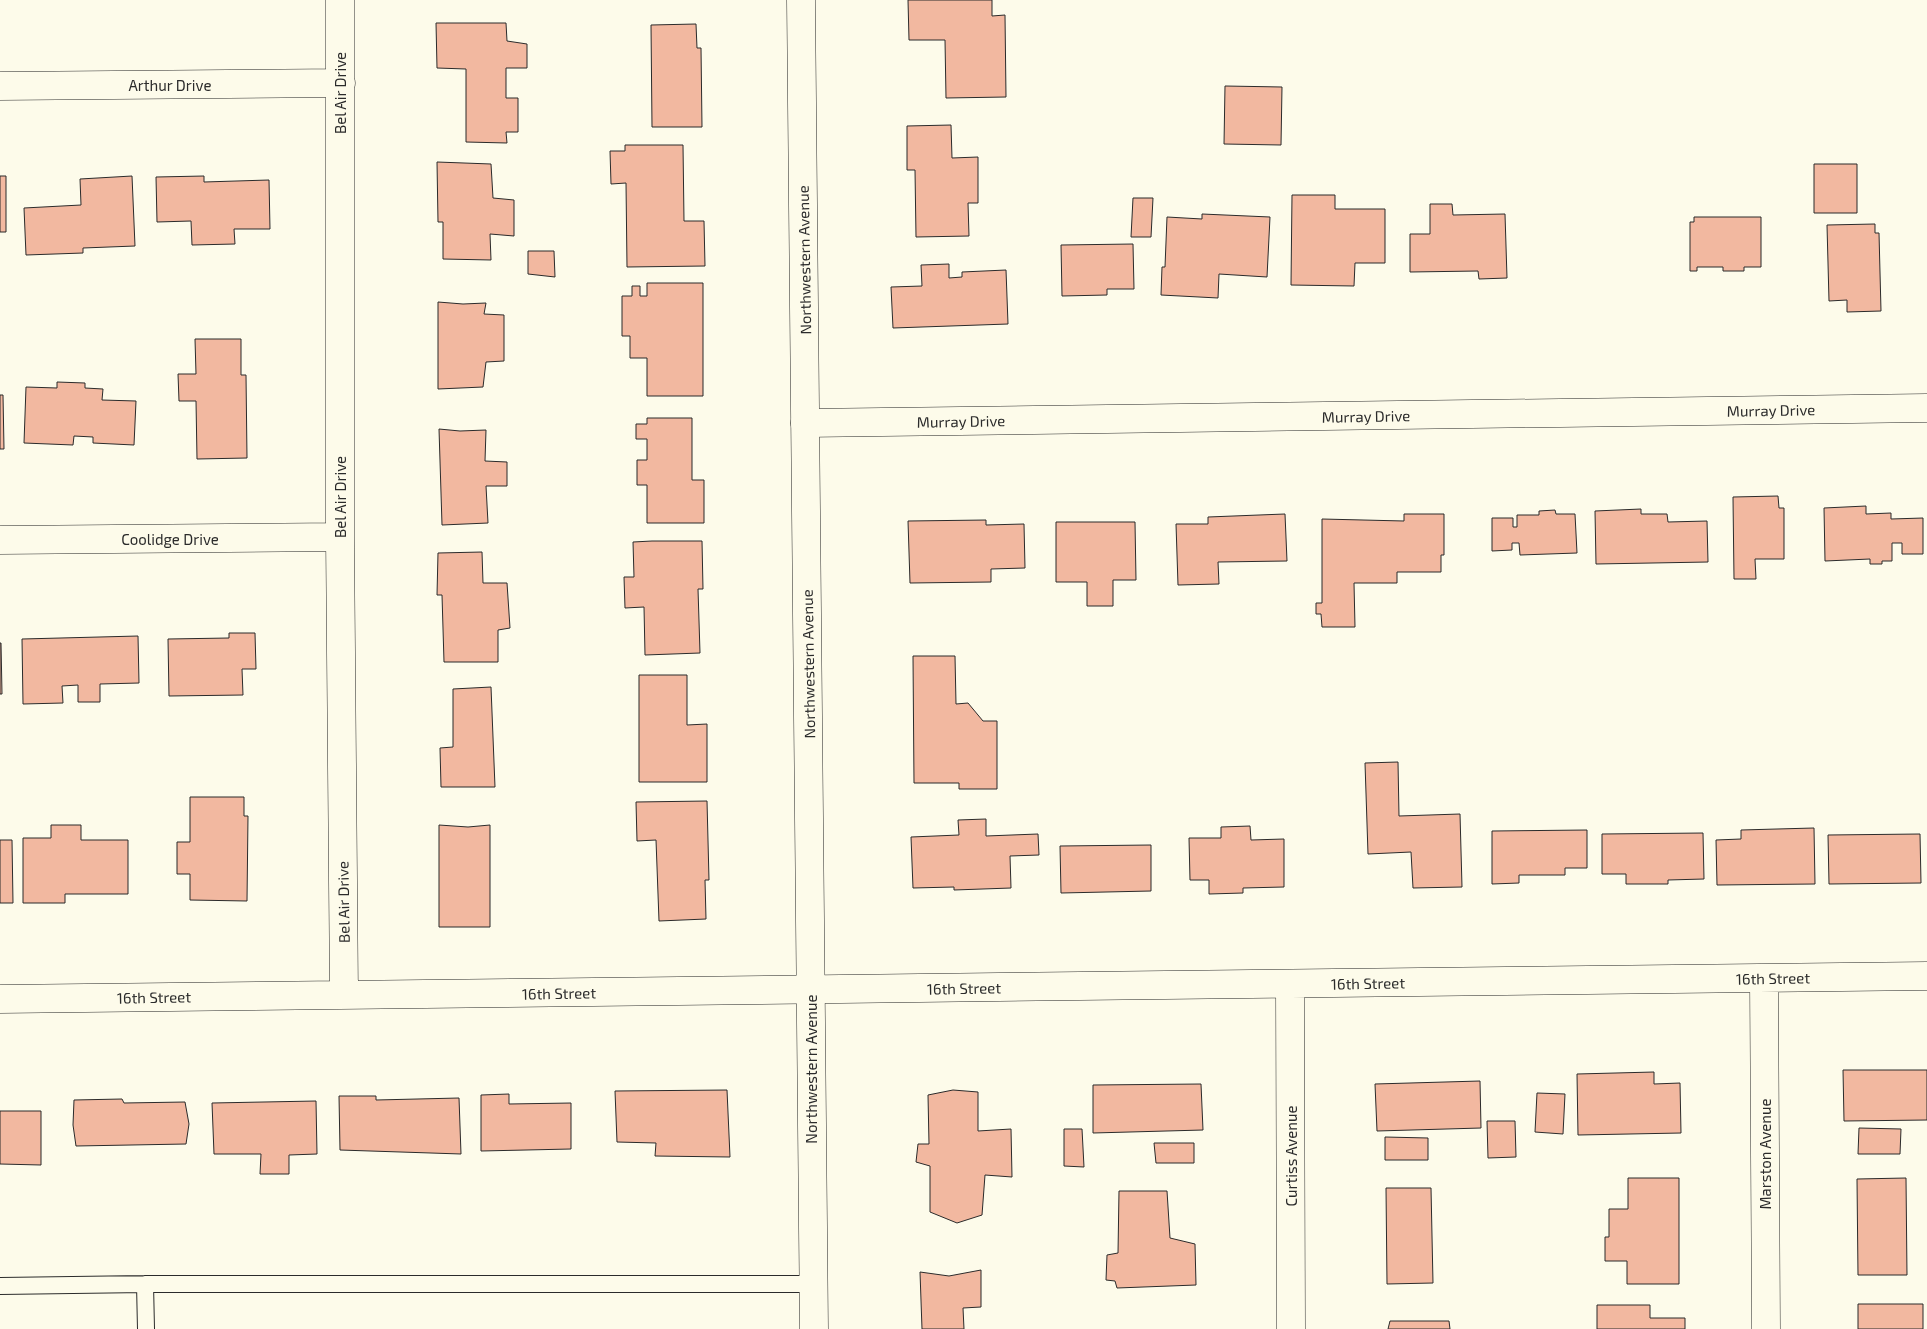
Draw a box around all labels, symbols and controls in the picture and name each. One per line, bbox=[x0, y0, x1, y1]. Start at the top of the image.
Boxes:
street label: Bel Air Drive bbox=[331, 52, 349, 134]
street label: Arthur Drive bbox=[129, 76, 211, 94]
street label: Northwestern Avenue bbox=[794, 185, 814, 335]
street label: Murray Drive bbox=[1727, 400, 1815, 420]
street label: Murray Drive bbox=[1322, 406, 1410, 426]
street label: Murray Drive bbox=[917, 411, 1005, 431]
street label: Bel Air Drive bbox=[331, 456, 349, 538]
street label: Coolidge Drive bbox=[121, 530, 219, 548]
street label: Northwestern Avenue bbox=[798, 589, 818, 739]
street label: Bel Air Drive bbox=[333, 861, 353, 943]
street label: 16th Street bbox=[1736, 968, 1810, 988]
street label: 16th Street bbox=[1331, 973, 1405, 993]
street label: 16th Street bbox=[927, 978, 1001, 998]
street label: 16th Street bbox=[522, 983, 596, 1003]
street label: 16th Street bbox=[117, 987, 191, 1007]
street label: Northwestern Avenue bbox=[802, 994, 820, 1144]
street label: Marston Avenue bbox=[1756, 1098, 1774, 1210]
street label: Curtiss Avenue bbox=[1282, 1105, 1300, 1207]

